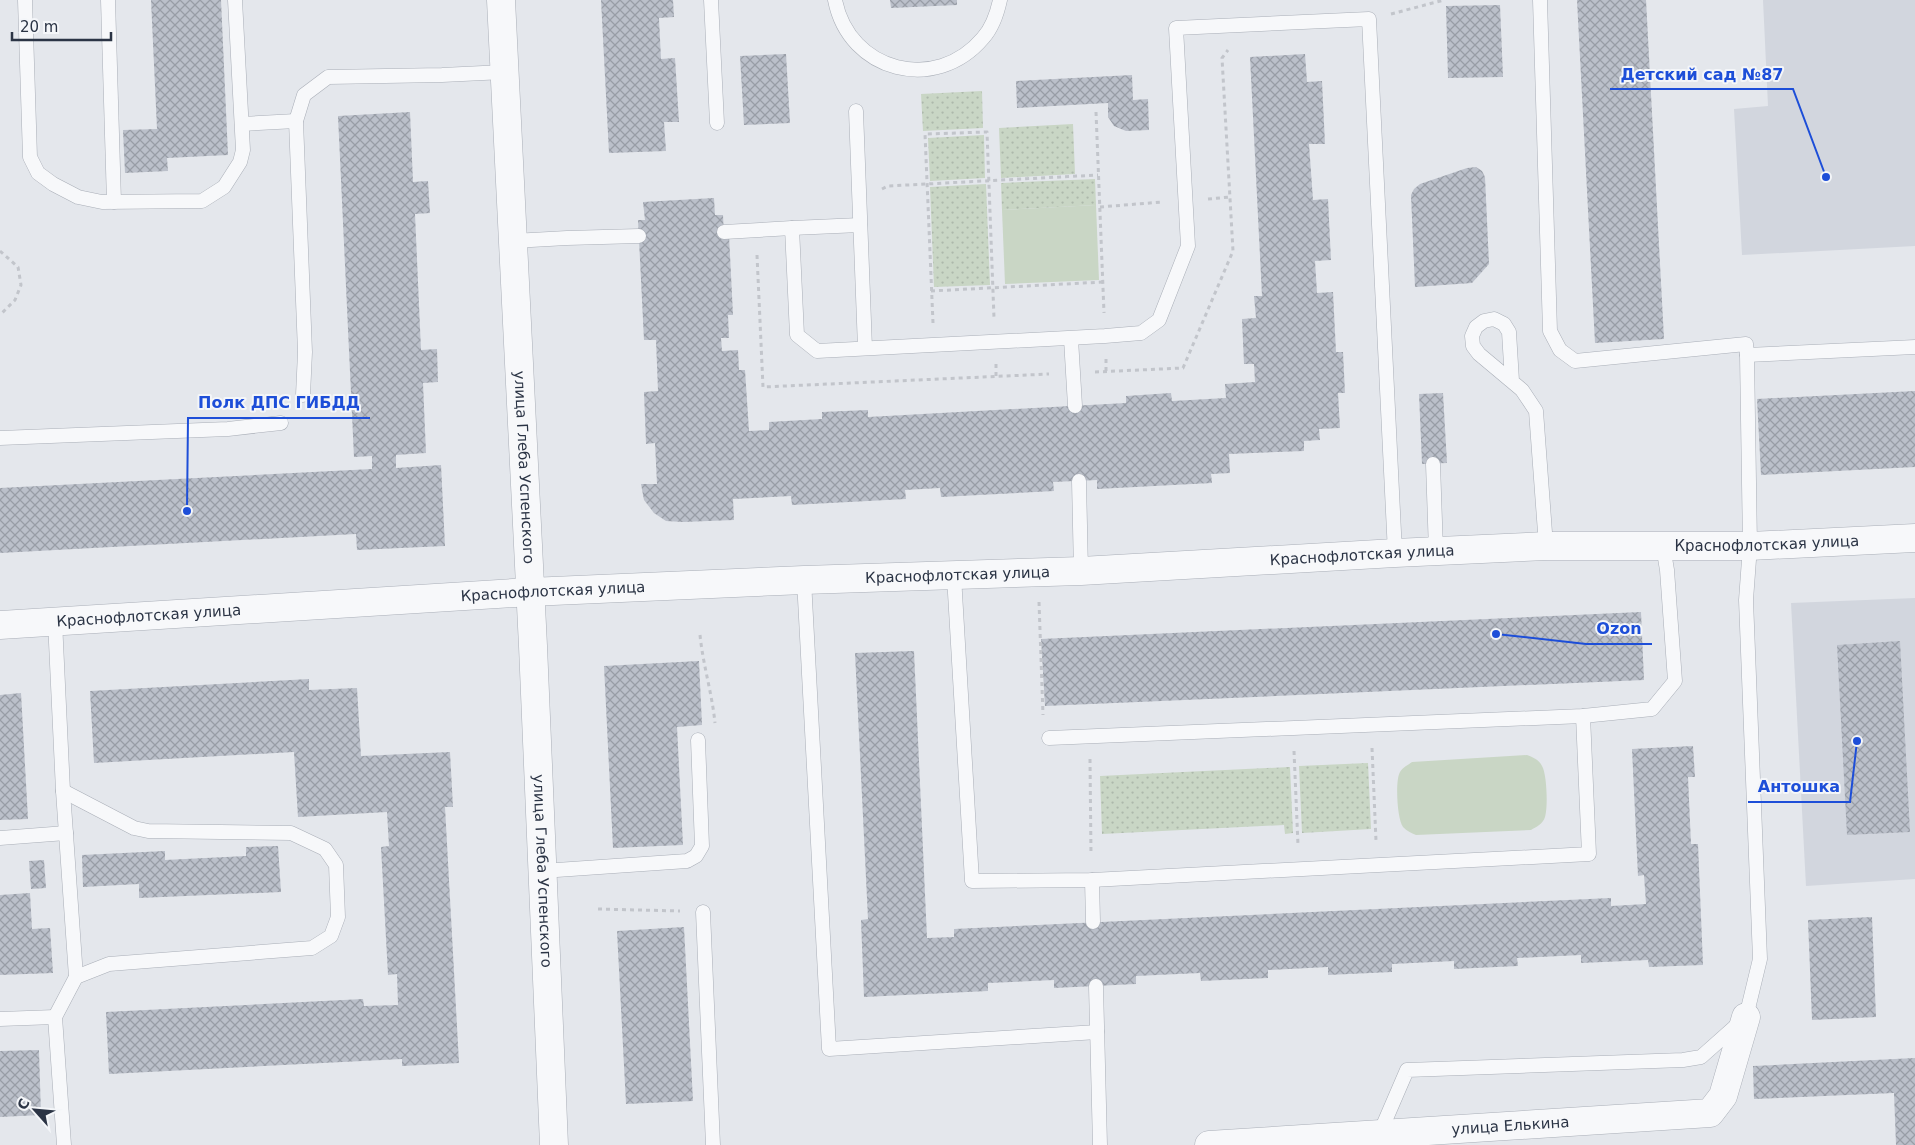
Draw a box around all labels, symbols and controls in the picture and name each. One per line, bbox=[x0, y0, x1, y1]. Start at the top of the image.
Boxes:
scale bar bbox=[12, 10, 111, 42]
text: 20 m bbox=[20, 18, 58, 36]
callout: Детский сад №87 bbox=[1610, 58, 1793, 89]
text: Детский сад №87 bbox=[1621, 65, 1784, 84]
street label: улица Глеба Успенского bbox=[510, 370, 538, 565]
callout: Полк ДПС ГИБДД bbox=[188, 387, 370, 418]
text: Полк ДПС ГИБДД bbox=[198, 393, 360, 412]
street label: Краснофлотская улица bbox=[1674, 532, 1860, 555]
street label: Краснофлотская улица bbox=[1269, 541, 1455, 569]
street label: Краснофлотская улица bbox=[865, 563, 1050, 587]
street label: Краснофлотская улица bbox=[460, 578, 646, 605]
street label: Краснофлотская улица bbox=[56, 601, 242, 630]
callout: Ozon bbox=[1586, 613, 1652, 644]
text: Ozon bbox=[1596, 619, 1642, 638]
callout: Антошка bbox=[1748, 771, 1850, 802]
street label: улица Глеба Успенского bbox=[529, 774, 556, 968]
text: Антошка bbox=[1758, 777, 1840, 796]
north arrow bbox=[10, 1085, 60, 1135]
text: С bbox=[14, 1096, 33, 1112]
street label: улица Елькина bbox=[1451, 1113, 1570, 1138]

